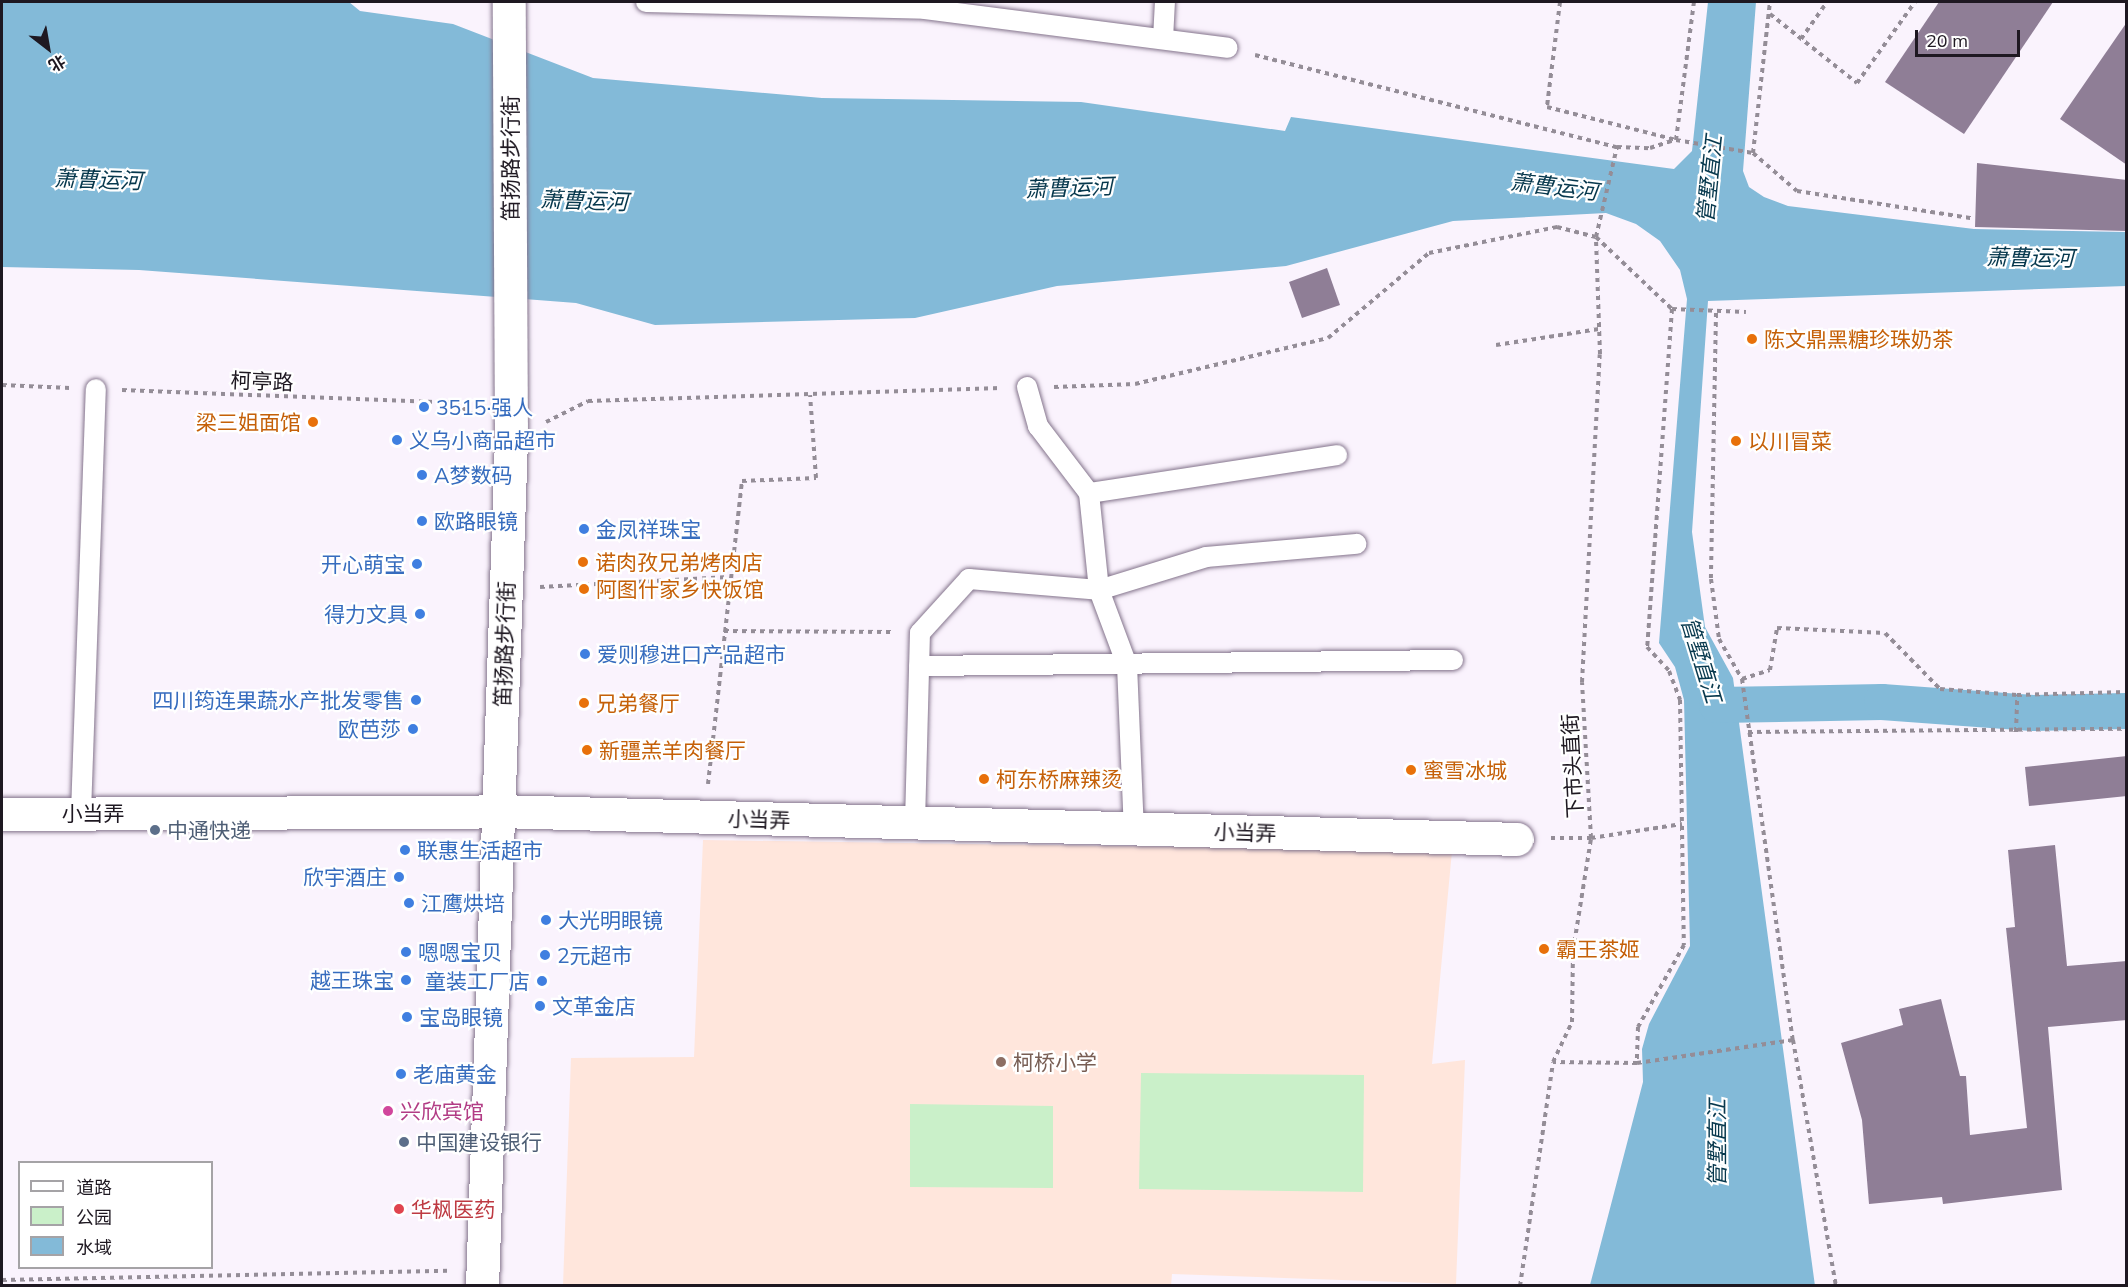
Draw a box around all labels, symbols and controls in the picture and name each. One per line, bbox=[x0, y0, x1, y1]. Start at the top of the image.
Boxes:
north arrow bbox=[18, 18, 78, 78]
scale bar bbox=[1918, 18, 2023, 56]
text: 20 m bbox=[1926, 29, 1968, 52]
text: 北 bbox=[45, 51, 69, 76]
street label: 笛扬路步行街 bbox=[497, 95, 523, 221]
water label: 管墅直江 bbox=[1692, 134, 1728, 224]
water label: 萧曹运河 bbox=[54, 165, 142, 195]
water label: 萧曹运河 bbox=[1509, 169, 1599, 205]
water label: 萧曹运河 bbox=[1025, 173, 1113, 203]
water label: 萧曹运河 bbox=[540, 186, 628, 216]
water label: 萧曹运河 bbox=[1986, 244, 2074, 272]
place label: 陈文鼎黑糖珍珠奶茶 bbox=[1764, 326, 1953, 352]
marker: 陈文鼎黑糖珍珠奶茶 bbox=[1745, 332, 1759, 346]
street label: 柯亭路 bbox=[230, 367, 294, 395]
place label: 3515·强人 bbox=[436, 394, 533, 420]
marker: 3515·强人 bbox=[417, 400, 431, 414]
place label: 梁三姐面馆 bbox=[196, 409, 301, 435]
marker: 梁三姐面馆 bbox=[306, 415, 320, 429]
place label: 义乌小商品超市 bbox=[409, 427, 556, 453]
place label: 以川冒菜 bbox=[1748, 428, 1832, 454]
marker: 义乌小商品超市 bbox=[390, 433, 404, 447]
marker: 以川冒菜 bbox=[1729, 434, 1743, 448]
place label: A梦数码 bbox=[434, 462, 512, 488]
marker: A梦数码 bbox=[415, 468, 429, 482]
place label: 欧路眼镜 bbox=[434, 508, 518, 534]
marker: 欧路眼镜 bbox=[415, 514, 429, 528]
place label: 金凤祥珠宝 bbox=[596, 516, 701, 542]
marker: 金凤祥珠宝 bbox=[577, 522, 591, 536]
place label: 诺肉孜兄弟烤肉店 bbox=[595, 549, 763, 575]
place label: 开心萌宝 bbox=[321, 551, 405, 577]
marker: 诺肉孜兄弟烤肉店 bbox=[576, 555, 590, 569]
marker: 开心萌宝 bbox=[410, 557, 424, 571]
place label: 阿图什家乡快饭馆 bbox=[596, 576, 764, 602]
street label: 笛扬路步行街 bbox=[489, 581, 519, 707]
marker: 阿图什家乡快饭馆 bbox=[577, 582, 591, 596]
place label: 得力文具 bbox=[324, 601, 408, 627]
marker: 得力文具 bbox=[413, 607, 427, 621]
water label: 管墅直江 bbox=[1676, 614, 1726, 706]
place label: 爱则穆进口产品超市 bbox=[597, 641, 786, 667]
marker: 爱则穆进口产品超市 bbox=[578, 647, 592, 661]
place label: 四川筠连果蔬水产批发零售 bbox=[152, 687, 404, 713]
place label: 兄弟餐厅 bbox=[596, 690, 680, 716]
marker: 四川筠连果蔬水产批发零售 bbox=[409, 693, 423, 707]
marker: 兄弟餐厅 bbox=[577, 696, 591, 710]
street label: 下市头直街 bbox=[1557, 713, 1587, 819]
place label: 欧芭莎 bbox=[338, 716, 401, 742]
marker: 欧芭莎 bbox=[406, 722, 420, 736]
place label: 新疆羔羊肉餐厅 bbox=[599, 737, 746, 763]
marker: 新疆羔羊肉餐厅 bbox=[580, 743, 594, 757]
place label: 蜜雪冰城 bbox=[1423, 757, 1507, 783]
marker: 蜜雪冰城 bbox=[1404, 763, 1418, 777]
place label: 柯东桥麻辣烫 bbox=[996, 766, 1122, 792]
marker: 柯东桥麻辣烫 bbox=[977, 772, 991, 786]
street label: 小当弄 bbox=[62, 800, 124, 826]
street label: 小当弄 bbox=[727, 805, 791, 833]
place label: 中通快递 bbox=[167, 817, 251, 843]
street label: 小当弄 bbox=[1213, 818, 1277, 846]
marker: 中通快递 bbox=[148, 823, 162, 837]
place label: 联惠生活超市 bbox=[417, 837, 543, 863]
marker: 联惠生活超市 bbox=[398, 843, 412, 857]
place label: 欣宇酒庄 bbox=[303, 864, 387, 890]
marker: 欣宇酒庄 bbox=[392, 870, 406, 884]
place label: 江鹰烘培 bbox=[421, 890, 505, 916]
marker: 江鹰烘培 bbox=[402, 896, 416, 910]
place label: 大光明眼镜 bbox=[558, 907, 663, 933]
marker: 大光明眼镜 bbox=[539, 913, 553, 927]
place label: 霸王茶姬 bbox=[1556, 936, 1640, 962]
place label: 嗯嗯宝贝 bbox=[418, 939, 502, 965]
place label: 2元超市 bbox=[557, 942, 633, 968]
marker: 霸王茶姬 bbox=[1537, 942, 1551, 956]
marker: 嗯嗯宝贝 bbox=[399, 945, 413, 959]
marker: 2元超市 bbox=[538, 948, 552, 962]
place label: 越王珠宝 bbox=[310, 967, 394, 993]
place label: 童装工厂店 bbox=[425, 968, 530, 994]
marker: 越王珠宝 bbox=[399, 973, 413, 987]
marker: 童装工厂店 bbox=[535, 974, 549, 988]
place label: 文革金店 bbox=[552, 993, 636, 1019]
marker: 文革金店 bbox=[533, 999, 547, 1013]
place label: 宝岛眼镜 bbox=[419, 1004, 503, 1030]
marker: 宝岛眼镜 bbox=[400, 1010, 414, 1024]
place label: 柯桥小学 bbox=[1013, 1049, 1097, 1075]
marker: 柯桥小学 bbox=[994, 1055, 1008, 1069]
place label: 老庙黄金 bbox=[413, 1061, 497, 1087]
marker: 老庙黄金 bbox=[394, 1067, 408, 1081]
place label: 兴欣宾馆 bbox=[400, 1098, 484, 1124]
water label: 管墅直江 bbox=[1705, 1099, 1731, 1187]
marker: 兴欣宾馆 bbox=[381, 1104, 395, 1118]
place label: 中国建设银行 bbox=[416, 1129, 542, 1155]
marker: 中国建设银行 bbox=[397, 1135, 411, 1149]
legend bbox=[18, 1161, 213, 1269]
text: 道路 bbox=[76, 1176, 112, 1199]
place label: 华枫医药 bbox=[411, 1196, 495, 1222]
marker: 华枫医药 bbox=[392, 1202, 406, 1216]
text: 公园 bbox=[76, 1206, 112, 1229]
text: 水域 bbox=[76, 1236, 112, 1259]

